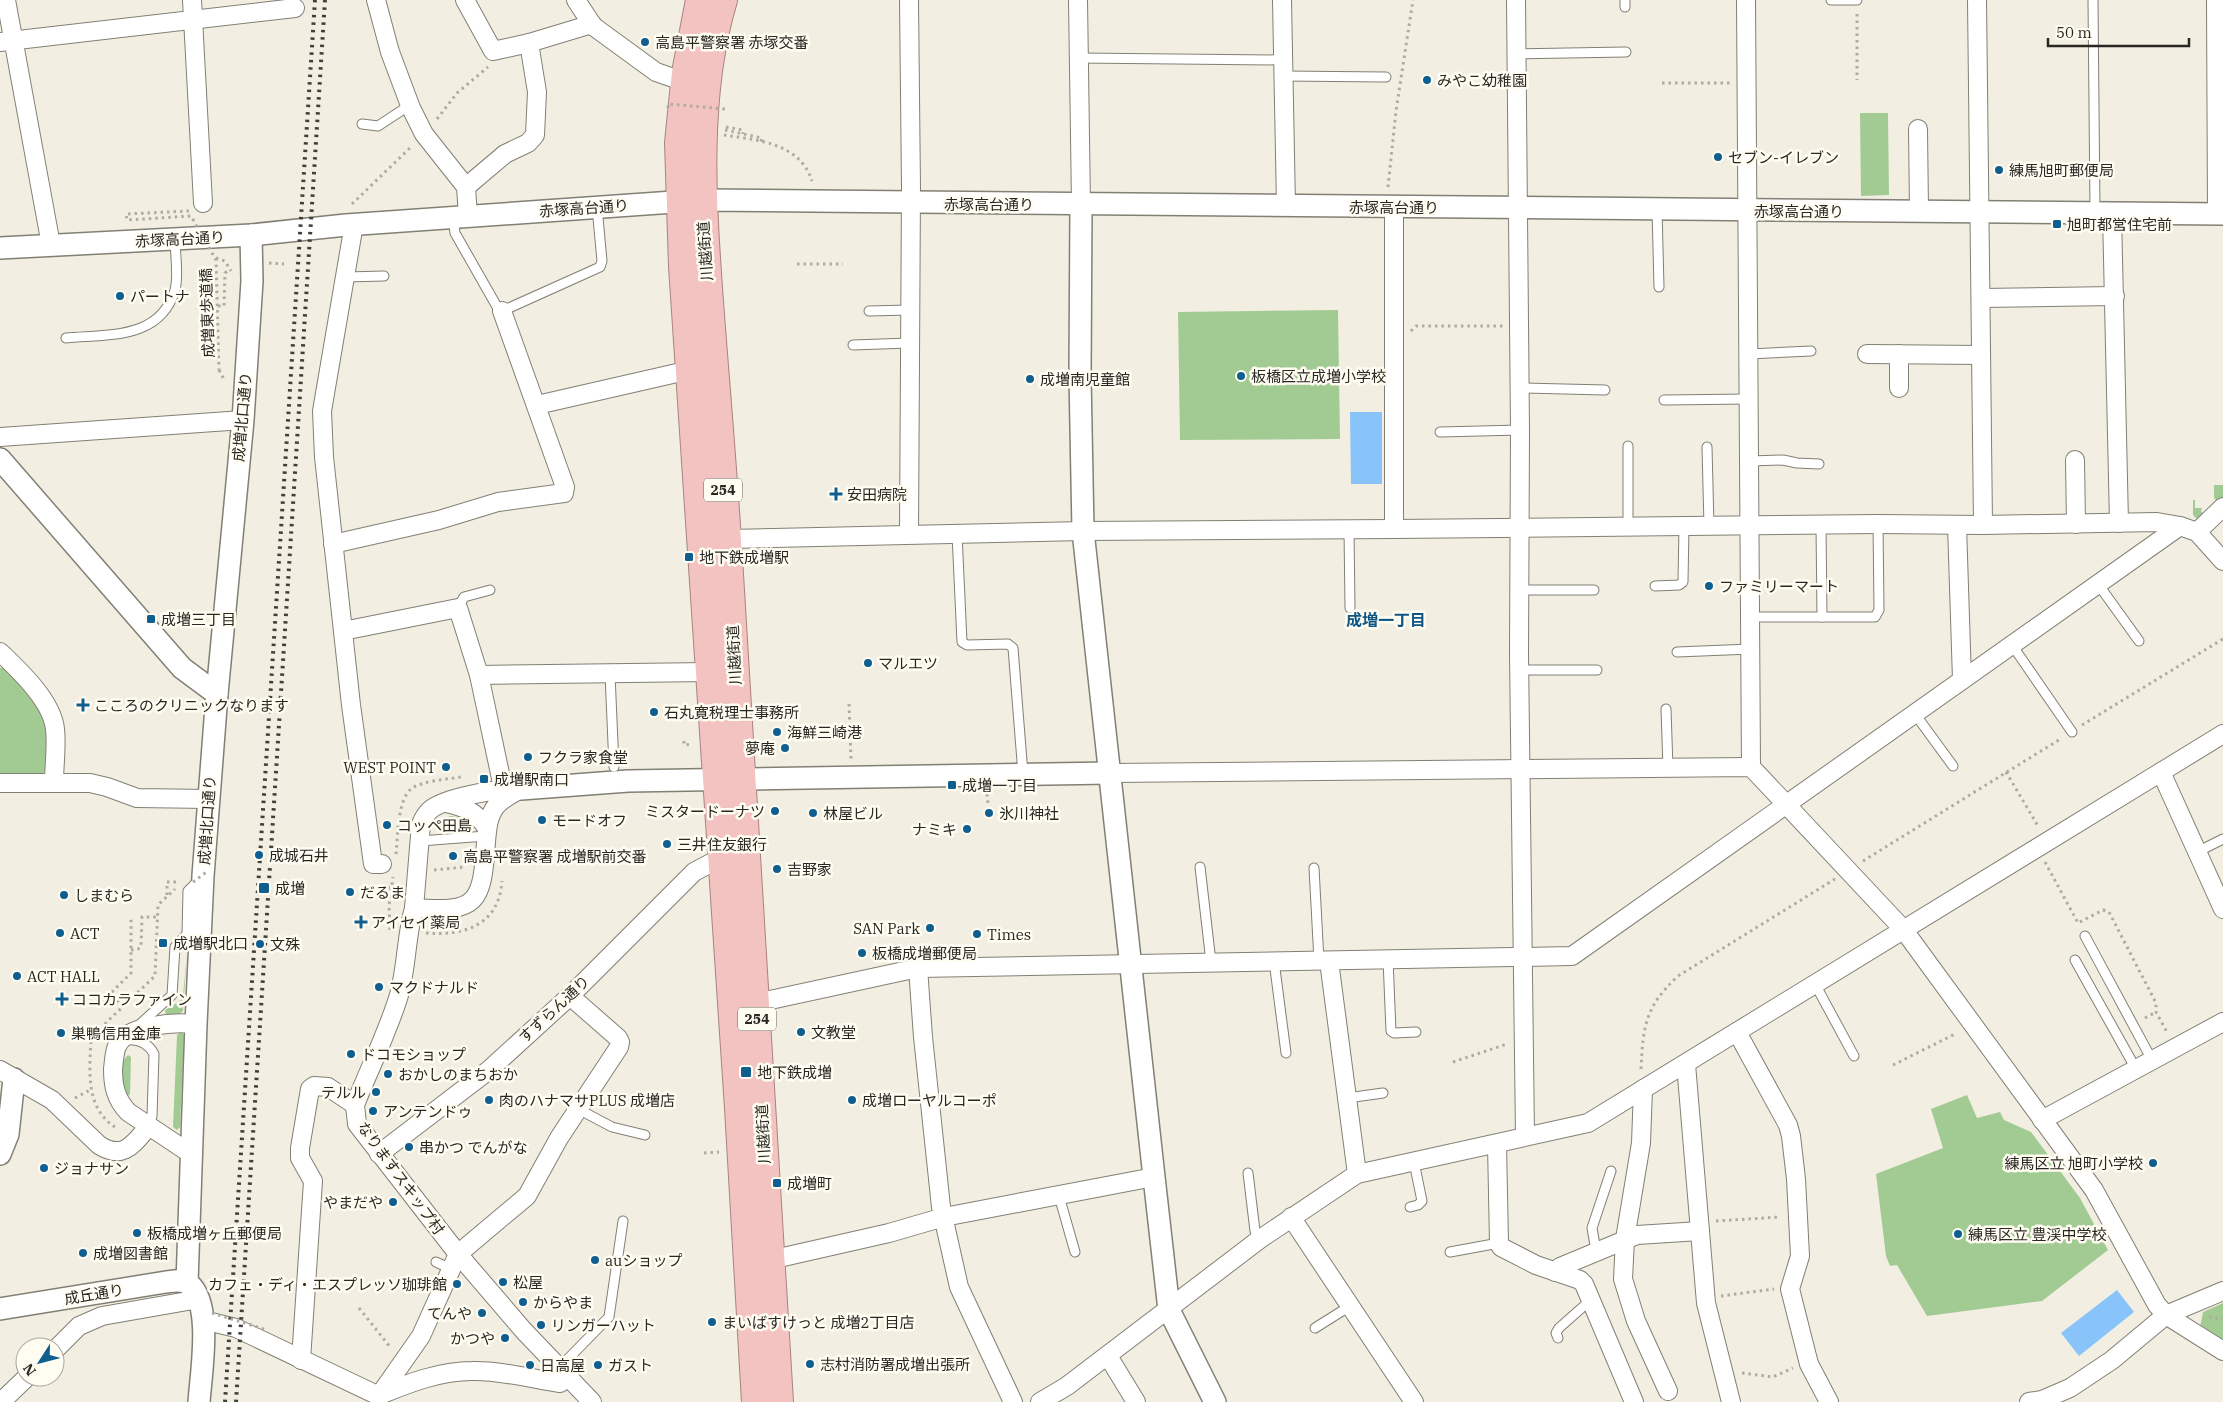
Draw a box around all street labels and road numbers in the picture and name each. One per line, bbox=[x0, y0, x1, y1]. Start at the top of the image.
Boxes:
street label: 赤塚高台通り bbox=[538, 195, 630, 221]
street label: 赤塚高台通り bbox=[944, 195, 1034, 214]
street label: 赤塚高台通り bbox=[1349, 198, 1439, 217]
street label: 赤塚高台通り bbox=[1754, 202, 1844, 221]
street label: 川越街道 bbox=[693, 220, 717, 282]
street label: 赤塚高台通り bbox=[135, 227, 225, 251]
street label: 成増東歩道橋 bbox=[196, 268, 218, 358]
street label: 成増北口通り bbox=[229, 371, 255, 463]
road number: 254 bbox=[704, 478, 742, 502]
street label: 川越街道 bbox=[723, 625, 745, 685]
street label: 成増北口通り bbox=[194, 774, 220, 866]
street label: すずらん通り bbox=[515, 971, 593, 1047]
road number: 254 bbox=[738, 1008, 776, 1030]
street label: 川越街道 bbox=[752, 1104, 774, 1164]
street label: なりますスキップ村 bbox=[354, 1118, 448, 1238]
street label: 成丘通り bbox=[63, 1280, 125, 1308]

